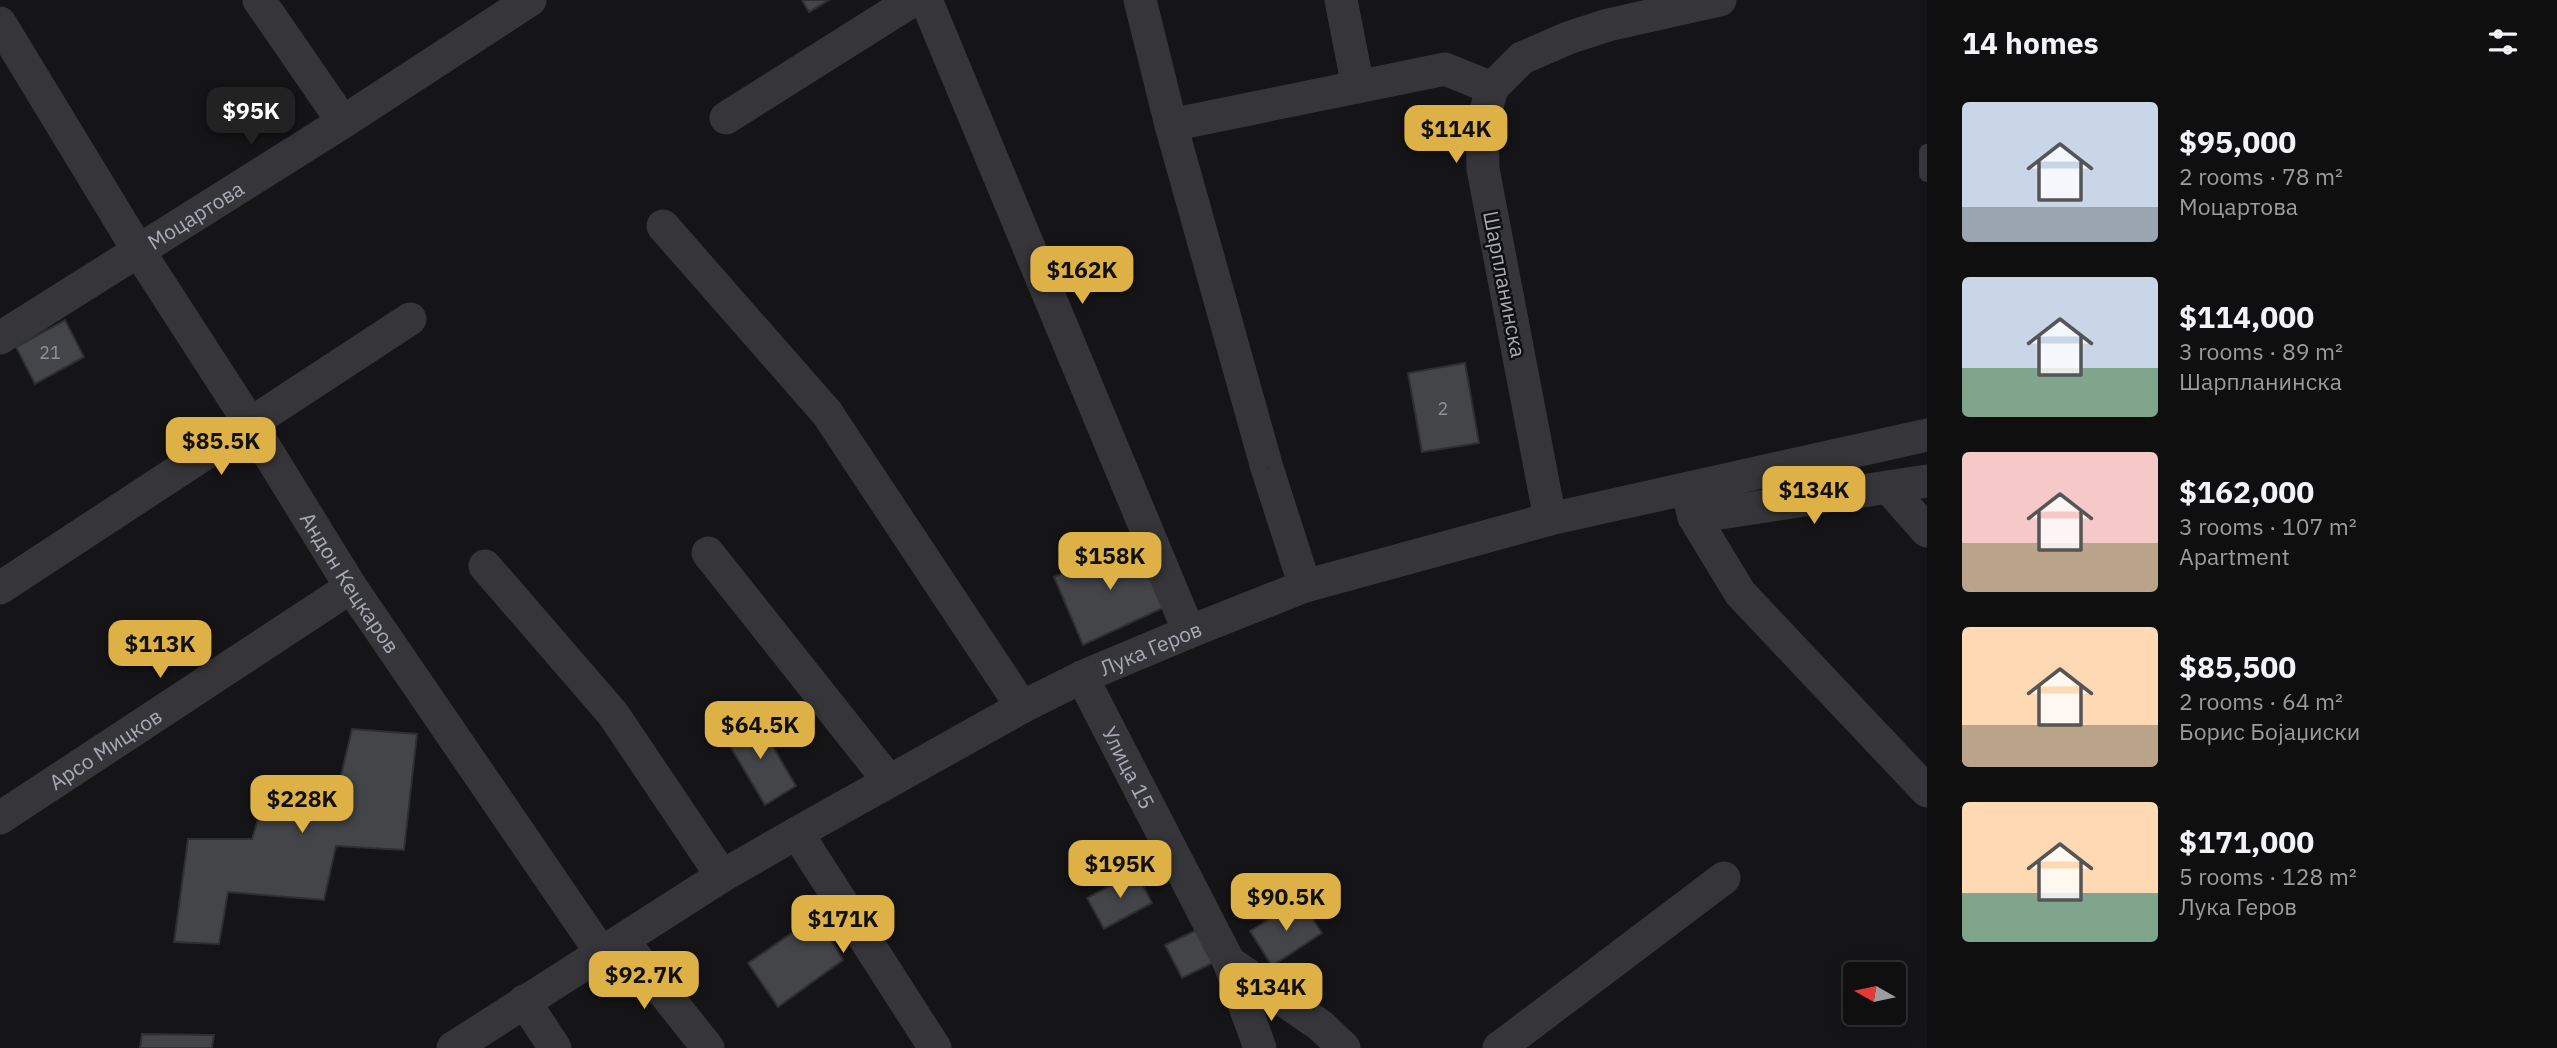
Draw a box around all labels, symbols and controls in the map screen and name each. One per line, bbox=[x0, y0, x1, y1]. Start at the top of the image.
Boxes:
text: 14 homes bbox=[1962, 23, 2099, 62]
icon: filters bbox=[2484, 23, 2522, 61]
pin: $95K bbox=[210, 88, 292, 147]
text: $95K bbox=[222, 95, 280, 125]
pin: $114K bbox=[1407, 106, 1505, 165]
text: $114K bbox=[1420, 113, 1492, 143]
text: $95,000 bbox=[2179, 122, 2296, 161]
icon: home bbox=[2018, 130, 2102, 214]
text: 2 rooms · 78 m² bbox=[2179, 161, 2343, 191]
street label: Моцартова bbox=[142, 174, 249, 256]
text: Моцартова bbox=[2179, 191, 2298, 221]
street label: Шарпланинска bbox=[1477, 208, 1533, 360]
pin: $162K bbox=[1033, 246, 1131, 306]
text: $162K bbox=[1046, 254, 1118, 284]
text: $114,000 bbox=[2179, 297, 2314, 336]
icon: home bbox=[2018, 305, 2102, 389]
text: 3 rooms · 89 m² bbox=[2179, 336, 2343, 366]
house number: 21 bbox=[39, 341, 61, 364]
text: Шарпланинска bbox=[2179, 366, 2342, 396]
house number: 2 bbox=[1438, 397, 1448, 420]
pin: $85.5K bbox=[164, 418, 278, 477]
text: $85.5K bbox=[182, 425, 260, 455]
pin: $134K bbox=[1765, 466, 1863, 526]
text: $162,000 bbox=[2179, 472, 2314, 511]
text: $134K bbox=[1778, 474, 1850, 504]
icon: home bbox=[2018, 480, 2102, 564]
street label: Андон Кецкаров bbox=[294, 506, 406, 659]
text: 3 rooms · 107 m² bbox=[2179, 511, 2357, 541]
pin: $158K bbox=[1061, 532, 1159, 592]
text: $158K bbox=[1074, 540, 1146, 570]
text: Apartment bbox=[2179, 541, 2290, 571]
street label: Лука Геров bbox=[1095, 614, 1206, 682]
pin: $113K bbox=[111, 620, 209, 680]
text: $113K bbox=[124, 628, 196, 658]
text: $85,500 bbox=[2179, 647, 2296, 686]
icon: home bbox=[2018, 655, 2102, 739]
text: 2 rooms · 64 m² bbox=[2179, 686, 2343, 716]
street label: Арсо Мицков bbox=[43, 701, 167, 796]
pin: $64.5K bbox=[703, 702, 817, 761]
text: $64.5K bbox=[721, 709, 799, 739]
text: Борис Бојаџиски bbox=[2179, 716, 2360, 746]
street label: Улица 15 bbox=[1096, 721, 1162, 814]
pin: $228K bbox=[253, 776, 351, 835]
text: $228K bbox=[266, 783, 338, 813]
text: $171,000 bbox=[2179, 822, 2314, 861]
icon: home bbox=[2018, 830, 2102, 914]
pin: $195K bbox=[1071, 841, 1169, 900]
text: $195K bbox=[1084, 848, 1156, 878]
text: 5 rooms · 128 m² bbox=[2179, 861, 2357, 891]
pin: $90.5K bbox=[1229, 874, 1343, 933]
text: $90.5K bbox=[1247, 881, 1325, 911]
text: Лука Геров bbox=[2179, 891, 2297, 921]
pin: $171K bbox=[794, 895, 892, 955]
text: $171K bbox=[807, 903, 879, 933]
pin: $92.7K bbox=[587, 951, 701, 1011]
text: $92.7K bbox=[605, 959, 683, 989]
north arrow bbox=[1843, 962, 1906, 1026]
map controls bbox=[1843, 962, 1906, 1025]
pin: $134K bbox=[1222, 964, 1320, 1023]
text: $134K bbox=[1235, 971, 1307, 1001]

